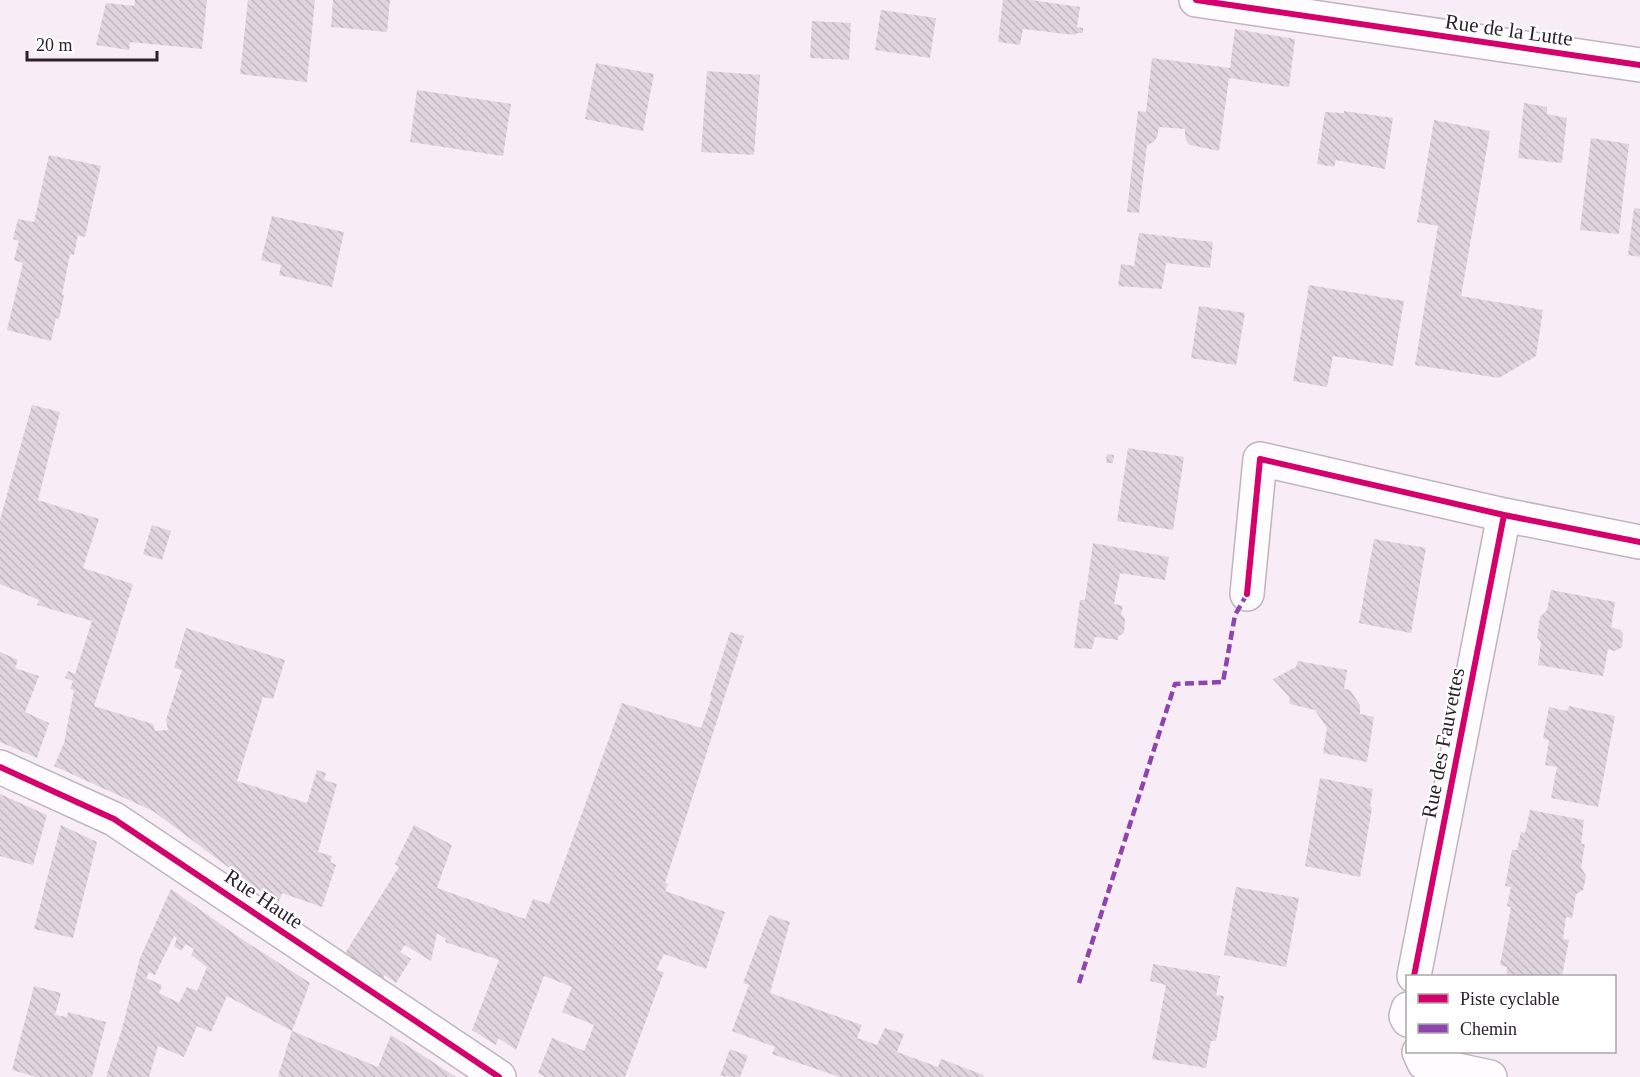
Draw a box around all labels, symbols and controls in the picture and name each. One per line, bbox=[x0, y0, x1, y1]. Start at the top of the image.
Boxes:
street label: Rue de la Lutte bbox=[1444, 9, 1574, 51]
scale bar bbox=[27, 24, 158, 62]
text: 20 m bbox=[36, 35, 73, 55]
street label: Rue des Fauvettes bbox=[1417, 666, 1469, 820]
street label: Rue Haute bbox=[220, 864, 308, 934]
legend bbox=[1406, 975, 1616, 1053]
text: Piste cyclable bbox=[1460, 989, 1559, 1009]
text: Chemin bbox=[1460, 1019, 1517, 1039]

